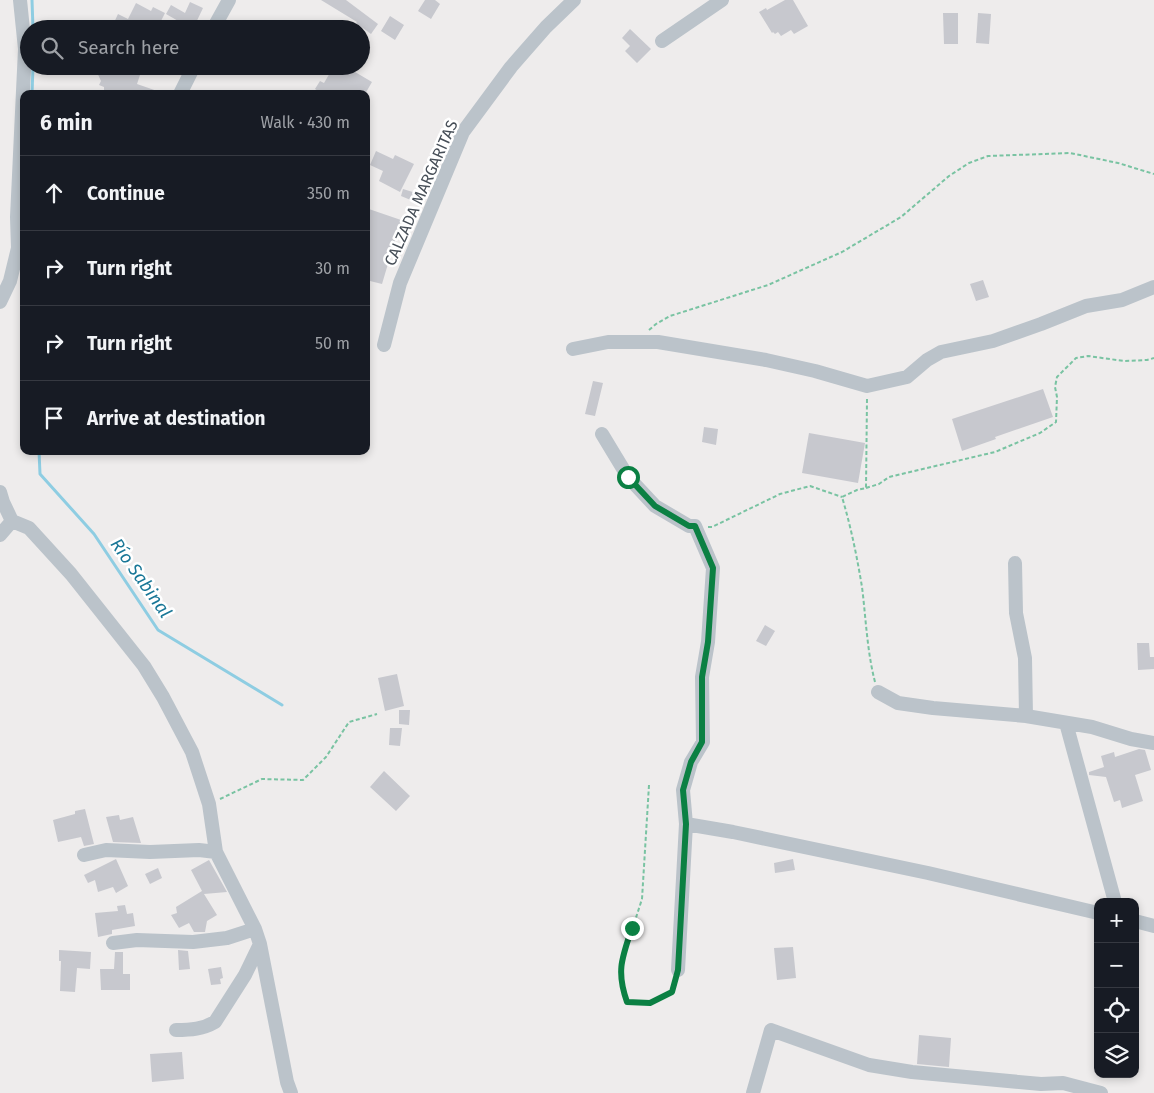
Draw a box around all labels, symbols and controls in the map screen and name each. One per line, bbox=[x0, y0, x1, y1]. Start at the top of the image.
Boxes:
search box bbox=[20, 20, 370, 75]
icon: search bbox=[38, 34, 66, 62]
text: Search here bbox=[78, 36, 179, 59]
text: 6 min bbox=[40, 110, 93, 136]
text: Walk · 430 m bbox=[260, 113, 350, 132]
street label: CALZADA MARGARITAS bbox=[380, 117, 462, 269]
icon: ahead bbox=[40, 179, 68, 207]
text: Continue bbox=[87, 182, 165, 205]
text: 350 m bbox=[307, 184, 350, 203]
icon: right bbox=[40, 254, 68, 282]
text: Turn right bbox=[87, 257, 172, 280]
text: 30 m bbox=[315, 259, 350, 278]
icon: right bbox=[40, 329, 68, 357]
text: Turn right bbox=[87, 332, 172, 355]
text: 50 m bbox=[315, 334, 350, 353]
icon: arrive bbox=[40, 404, 68, 432]
text: Arrive at destination bbox=[87, 407, 266, 430]
route start bbox=[617, 466, 640, 489]
water label: Río Sabinal bbox=[106, 534, 176, 622]
map controls bbox=[1094, 898, 1139, 1078]
button: + bbox=[1094, 898, 1139, 943]
route end bbox=[621, 917, 644, 940]
button: − bbox=[1094, 943, 1139, 988]
button: locate bbox=[1094, 988, 1139, 1033]
button: layers bbox=[1094, 1033, 1139, 1078]

